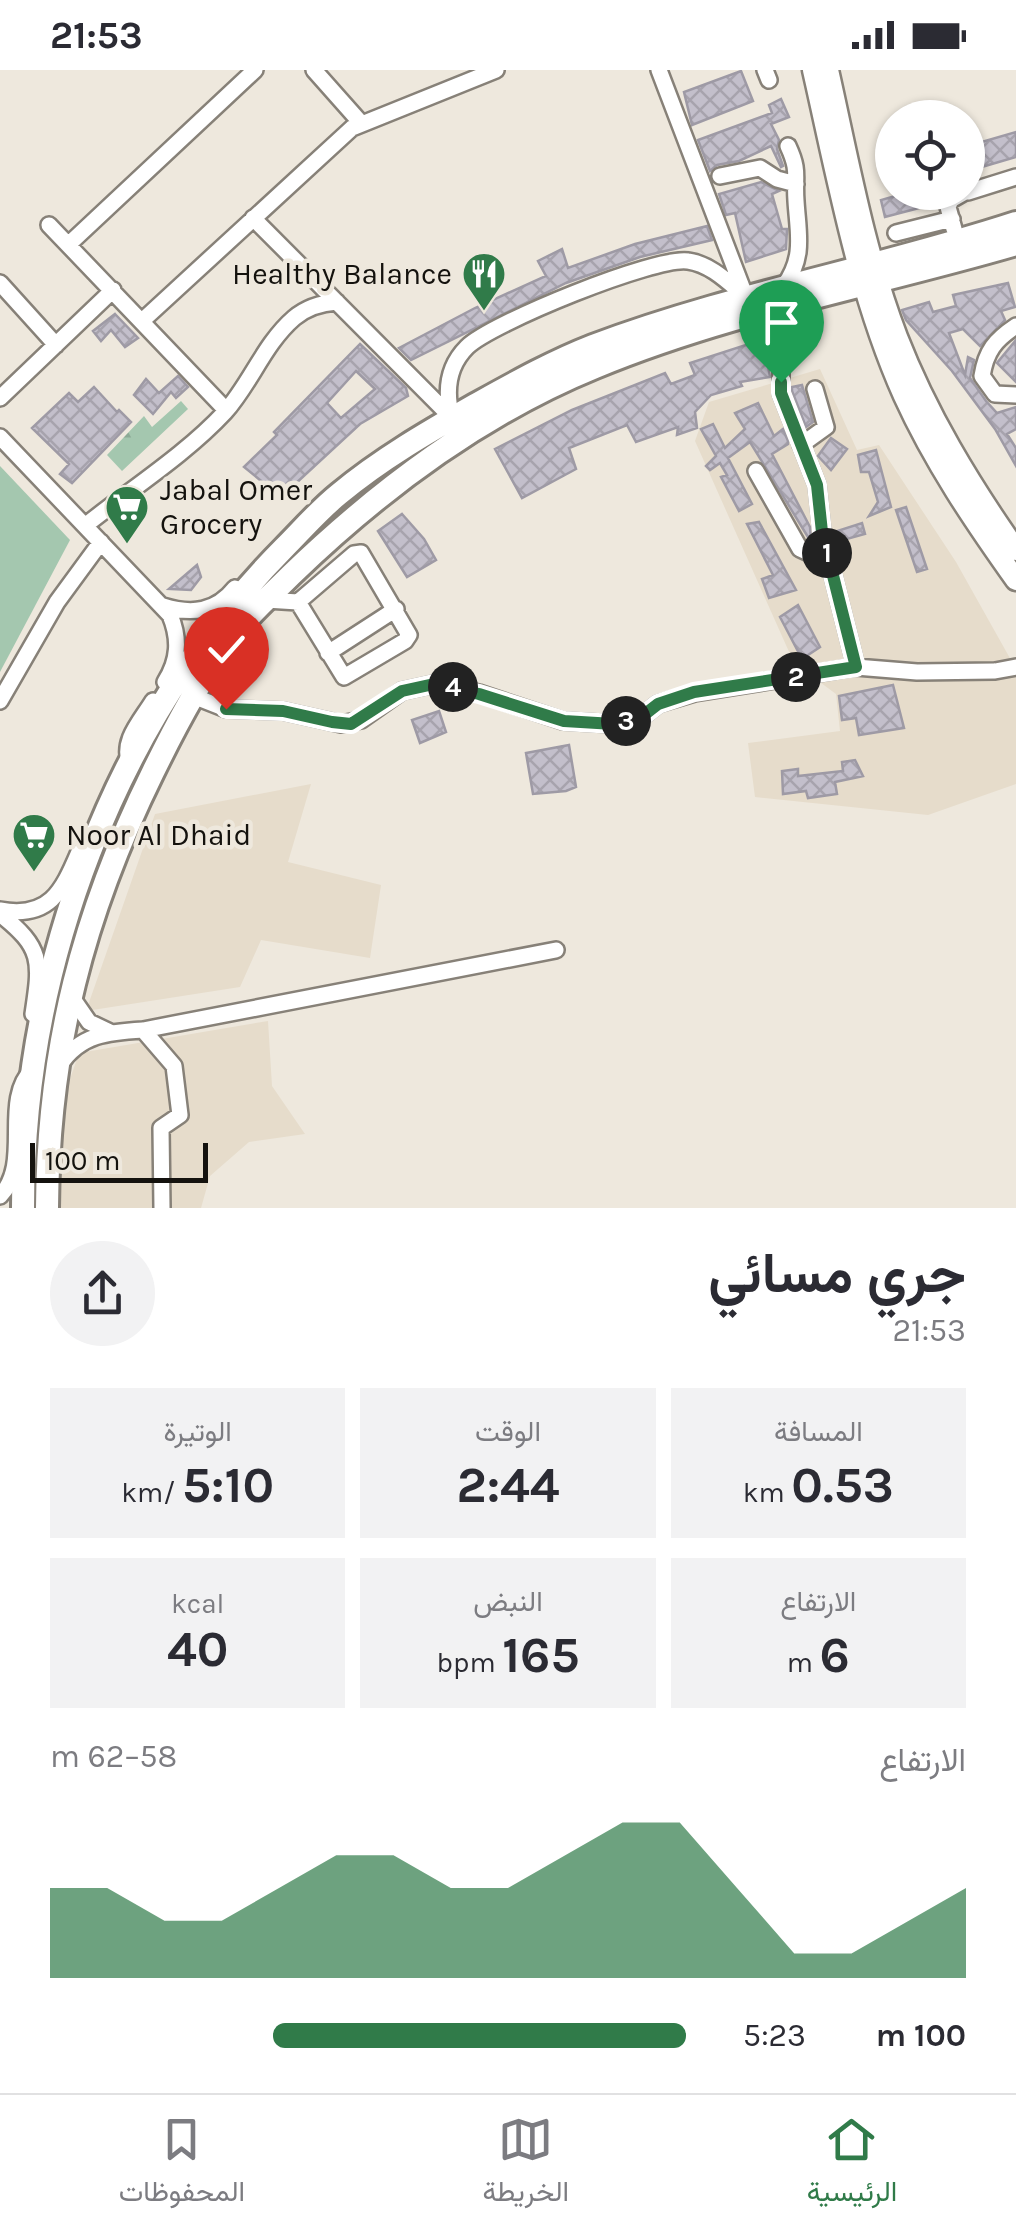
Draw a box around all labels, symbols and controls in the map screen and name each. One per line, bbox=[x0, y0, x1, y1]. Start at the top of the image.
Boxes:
text: 21:53 bbox=[50, 13, 143, 58]
map controls bbox=[875, 100, 985, 210]
button: locate bbox=[875, 100, 985, 210]
restaurant icon: Healthy Balance bbox=[461, 251, 507, 312]
place label: Healthy Balance bbox=[232, 256, 452, 292]
pin bbox=[739, 280, 824, 383]
icon: arrive bbox=[754, 295, 809, 350]
place label: Jabal Omer Grocery bbox=[160, 472, 312, 542]
supermarket icon: Jabal Omer Grocery bbox=[104, 484, 150, 545]
pin: 1 bbox=[802, 528, 852, 578]
text: 1 bbox=[822, 536, 832, 569]
pin bbox=[184, 607, 269, 710]
icon: check bbox=[199, 622, 254, 677]
pin: 2 bbox=[771, 652, 821, 702]
text: 2 bbox=[788, 660, 804, 693]
pin: 4 bbox=[428, 662, 478, 712]
text: 4 bbox=[445, 670, 461, 703]
pin: 3 bbox=[601, 696, 651, 746]
text: 3 bbox=[617, 704, 635, 737]
supermarket icon: Noor Al Dhaid bbox=[11, 812, 57, 873]
place label: Noor Al Dhaid bbox=[66, 817, 251, 853]
scale bar bbox=[30, 1138, 208, 1182]
text: 100 m bbox=[45, 1144, 120, 1177]
button: share bbox=[50, 1241, 155, 1346]
text: جري مسائي bbox=[708, 1242, 966, 1306]
text: 21:53 bbox=[893, 1312, 966, 1349]
text: الوتيرة bbox=[163, 1415, 232, 1448]
text: الوقت bbox=[475, 1415, 541, 1448]
text: المسافة bbox=[774, 1415, 863, 1448]
text: 5:10 bbox=[182, 1456, 274, 1515]
text: 2:44 bbox=[456, 1456, 560, 1515]
text: 0.53 bbox=[791, 1456, 894, 1515]
text: /km bbox=[121, 1476, 182, 1509]
text: km bbox=[743, 1476, 791, 1509]
text: النبض bbox=[473, 1585, 543, 1618]
text: الارتفاع bbox=[780, 1585, 856, 1618]
text: kcal bbox=[171, 1587, 224, 1620]
text: 40 bbox=[167, 1620, 228, 1679]
text: 165 bbox=[502, 1626, 580, 1685]
text: 6 bbox=[820, 1626, 850, 1685]
text: bpm bbox=[436, 1646, 502, 1679]
text: m bbox=[787, 1646, 820, 1679]
text: 58–62 m bbox=[50, 1738, 177, 1775]
text: الارتفاع bbox=[879, 1742, 966, 1779]
text: 5:23 bbox=[743, 2017, 806, 2054]
text: 100 m bbox=[876, 2017, 966, 2054]
tab: المحفوظات bbox=[119, 2112, 245, 2216]
tab: الخريطة bbox=[483, 2112, 569, 2216]
tab: الرئيسية bbox=[807, 2112, 897, 2216]

